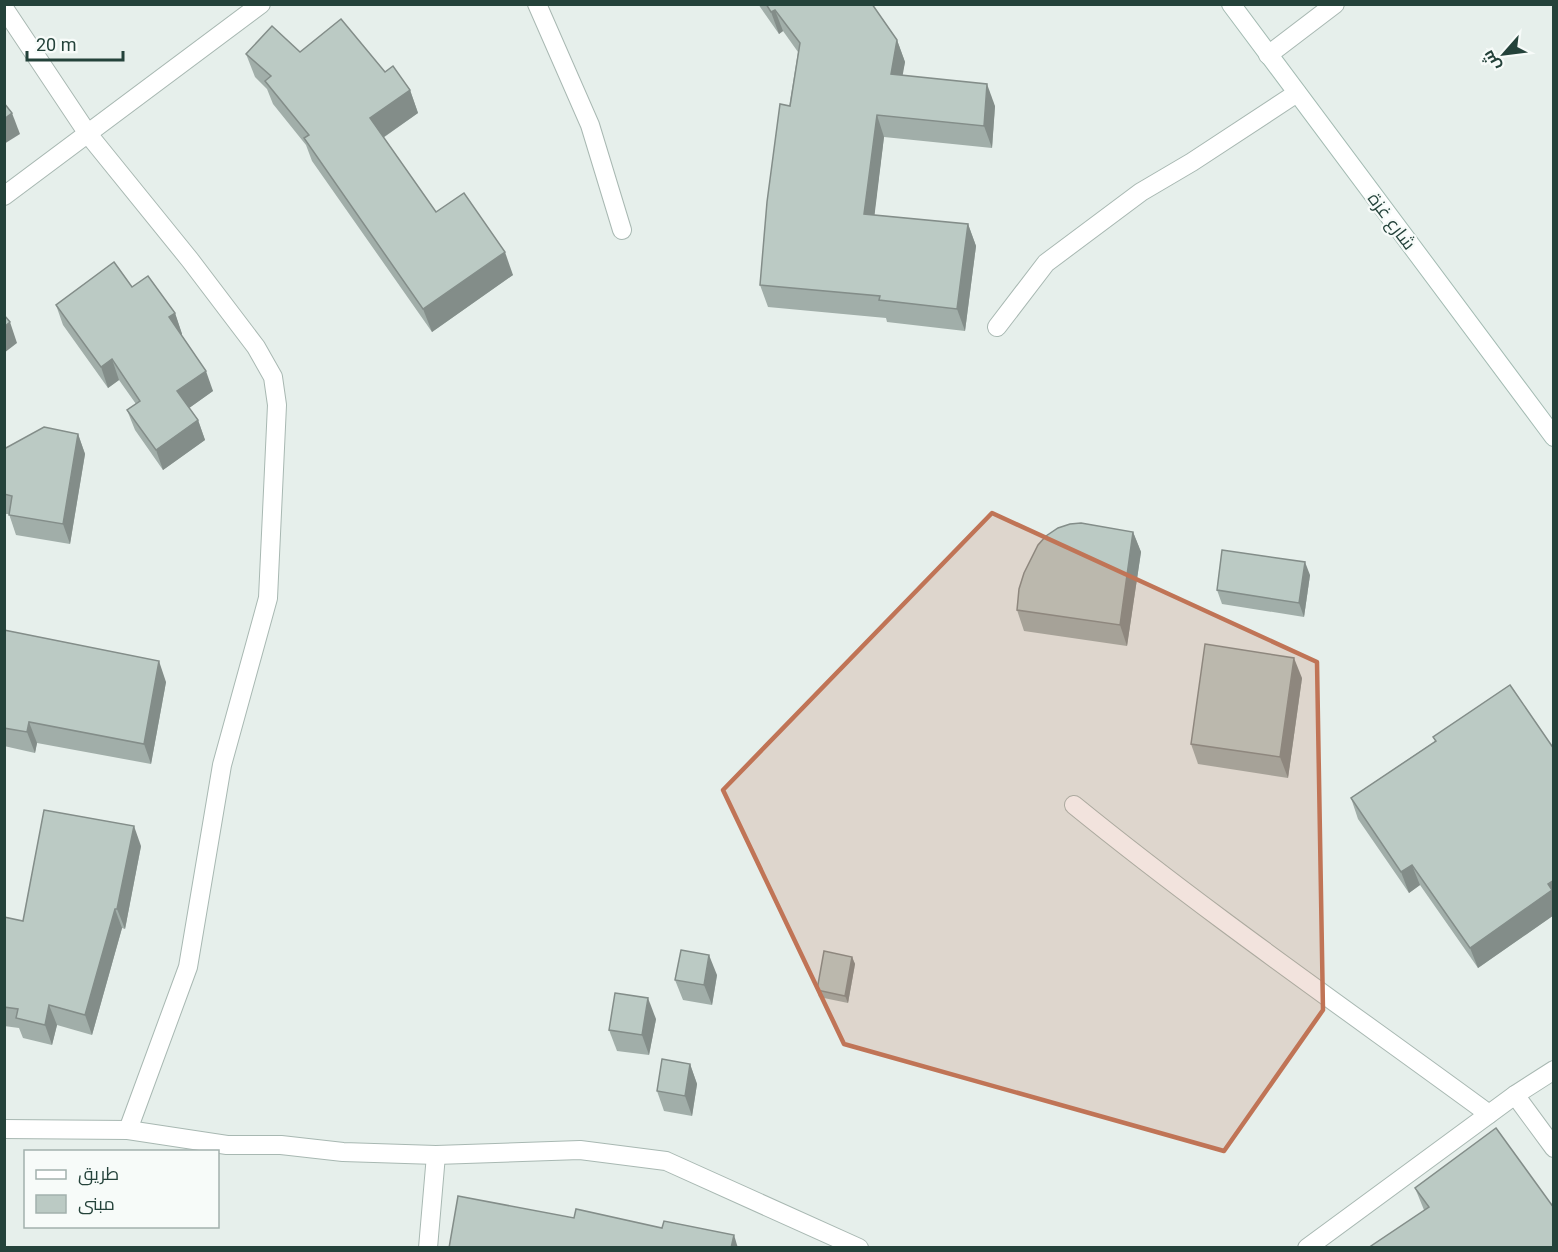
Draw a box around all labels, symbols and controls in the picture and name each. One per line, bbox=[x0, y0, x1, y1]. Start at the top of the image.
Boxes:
scale bar bbox=[27, 24, 123, 62]
north arrow bbox=[1474, 24, 1534, 84]
text: 20 m bbox=[36, 34, 76, 55]
text: ش bbox=[1478, 47, 1504, 74]
street label: شارع غزة bbox=[1362, 188, 1420, 255]
legend bbox=[24, 1150, 219, 1228]
text: طريق bbox=[78, 1163, 119, 1186]
text: مبنى bbox=[78, 1193, 115, 1215]

